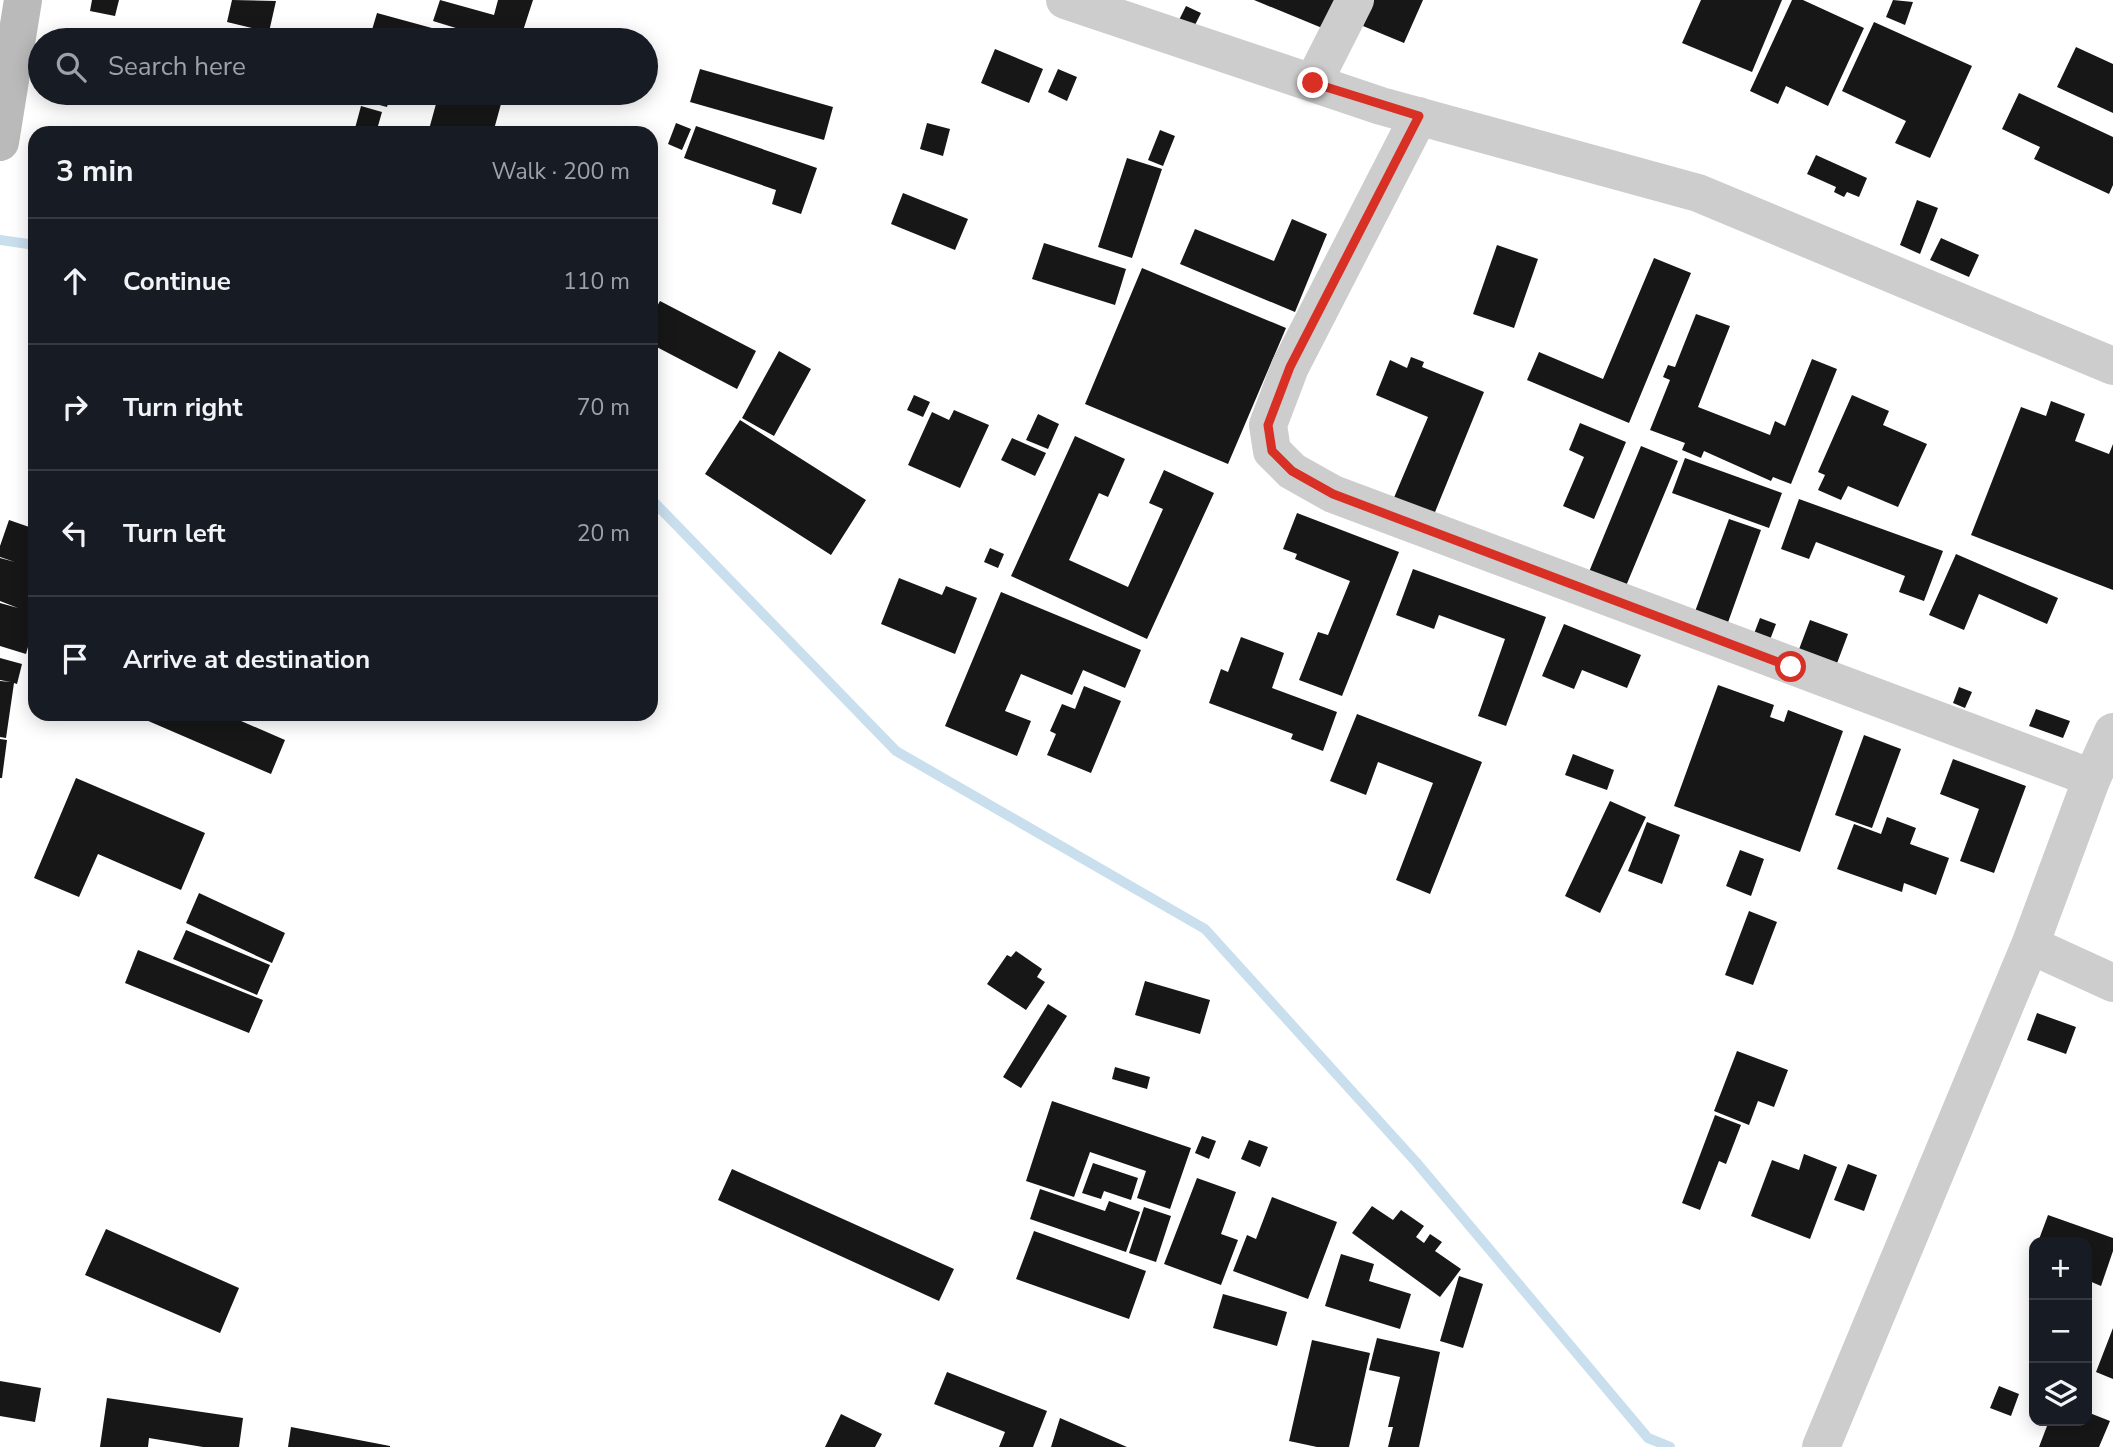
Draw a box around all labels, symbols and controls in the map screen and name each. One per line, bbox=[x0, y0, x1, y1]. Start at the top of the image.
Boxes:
search box bbox=[28, 28, 658, 105]
icon: search bbox=[52, 48, 90, 86]
text: Search here bbox=[108, 49, 246, 84]
route end bbox=[1297, 67, 1328, 98]
text: 3 min bbox=[56, 151, 134, 192]
text: Walk · 200 m bbox=[491, 156, 630, 187]
icon: ahead bbox=[56, 262, 94, 300]
text: Continue bbox=[123, 264, 231, 299]
text: 110 m bbox=[563, 266, 630, 297]
icon: right bbox=[56, 388, 94, 426]
text: Turn right bbox=[123, 390, 242, 425]
text: 70 m bbox=[577, 392, 630, 423]
icon: left bbox=[56, 514, 94, 552]
text: Turn left bbox=[123, 516, 226, 551]
text: 20 m bbox=[577, 518, 630, 549]
icon: arrive bbox=[56, 640, 94, 678]
text: Arrive at destination bbox=[123, 642, 370, 677]
route start bbox=[1775, 651, 1806, 682]
map controls bbox=[2029, 1237, 2092, 1426]
button: + bbox=[2029, 1237, 2092, 1300]
button: − bbox=[2029, 1300, 2092, 1363]
button: layers bbox=[2029, 1363, 2092, 1426]

